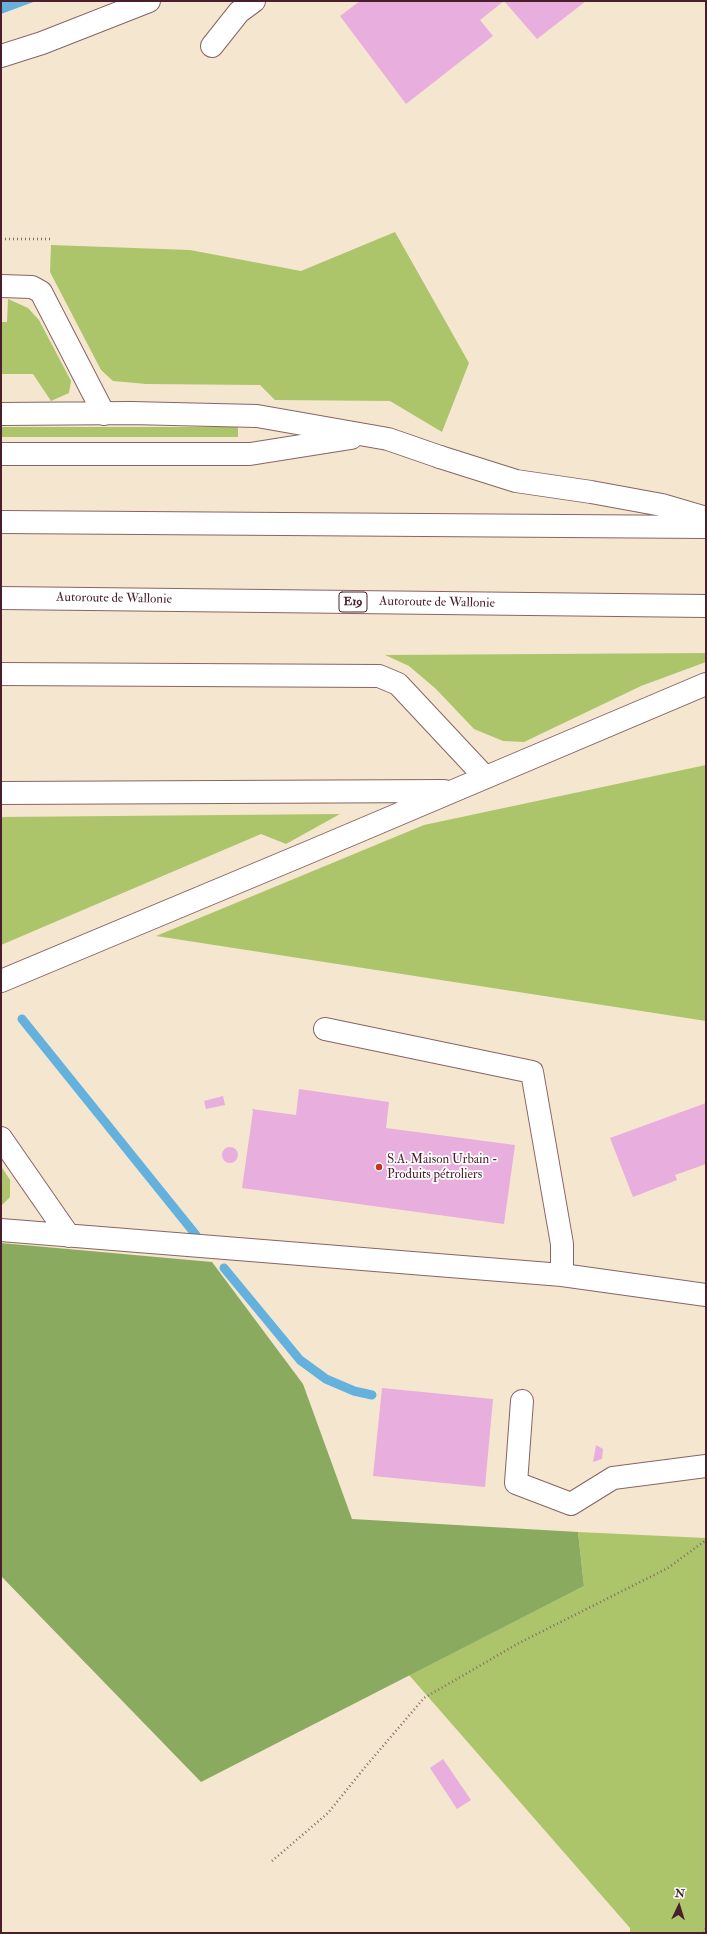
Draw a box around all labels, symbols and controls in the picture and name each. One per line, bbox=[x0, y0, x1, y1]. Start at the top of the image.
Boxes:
street label: Autoroute de Wallonie bbox=[56, 590, 172, 608]
road number: E19 bbox=[339, 592, 367, 612]
street label: Autoroute de Wallonie bbox=[379, 594, 495, 612]
place label: S.A. Maison Urbain - Produits pétroliers bbox=[387, 1152, 498, 1183]
marker: S.A. Maison Urbain - Produits pétroliers bbox=[374, 1162, 384, 1172]
north arrow bbox=[659, 1886, 699, 1926]
text: N bbox=[674, 1887, 685, 1900]

